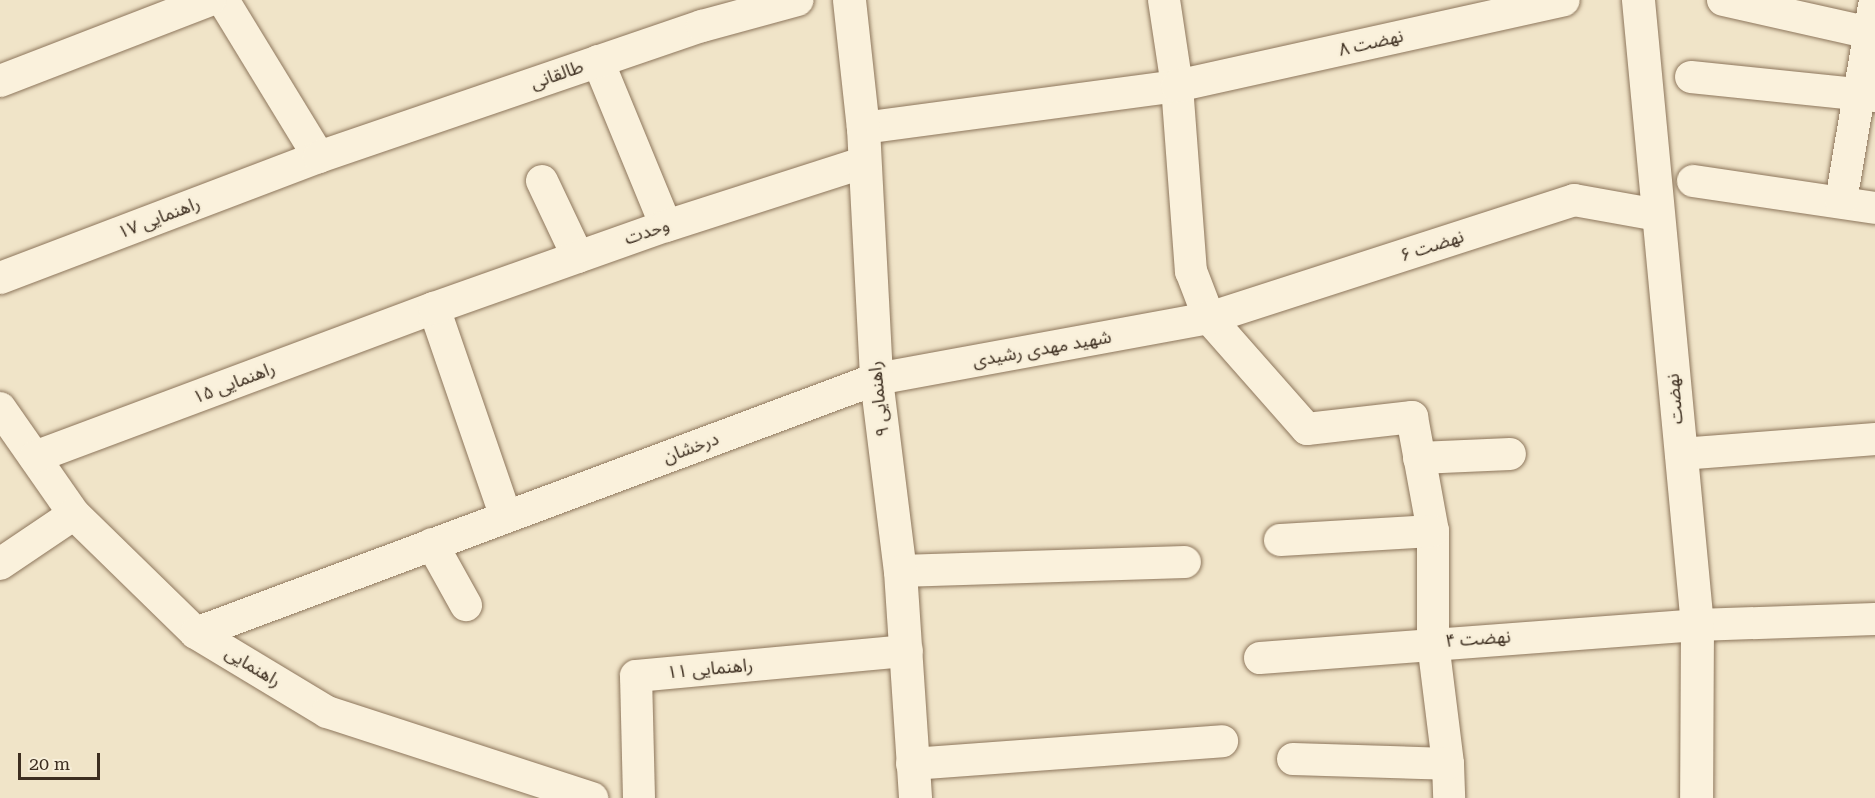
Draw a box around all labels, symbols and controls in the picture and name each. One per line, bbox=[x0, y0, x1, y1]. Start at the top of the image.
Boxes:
street label: نهضت ۸ bbox=[1337, 25, 1405, 61]
street label: طالقانی bbox=[528, 56, 586, 94]
street label: راهنمایی ۱۷ bbox=[115, 192, 203, 244]
street label: وحدت bbox=[622, 214, 672, 250]
street label: نهضت ۶ bbox=[1397, 226, 1467, 266]
street label: شهید مهدی رشیدی bbox=[971, 326, 1113, 372]
street label: راهنمایی ۱۵ bbox=[190, 357, 278, 409]
street label: راهنمایی ۹ bbox=[864, 360, 894, 438]
street label: نهضت bbox=[1662, 373, 1688, 425]
street label: درخشان bbox=[660, 428, 722, 468]
street label: نهضت ۴ bbox=[1445, 626, 1511, 652]
street label: راهنمایی bbox=[221, 642, 285, 692]
street label: راهنمایی ۱۱ bbox=[666, 654, 754, 684]
scale bar bbox=[21, 741, 104, 779]
text: 20 m bbox=[29, 753, 70, 774]

